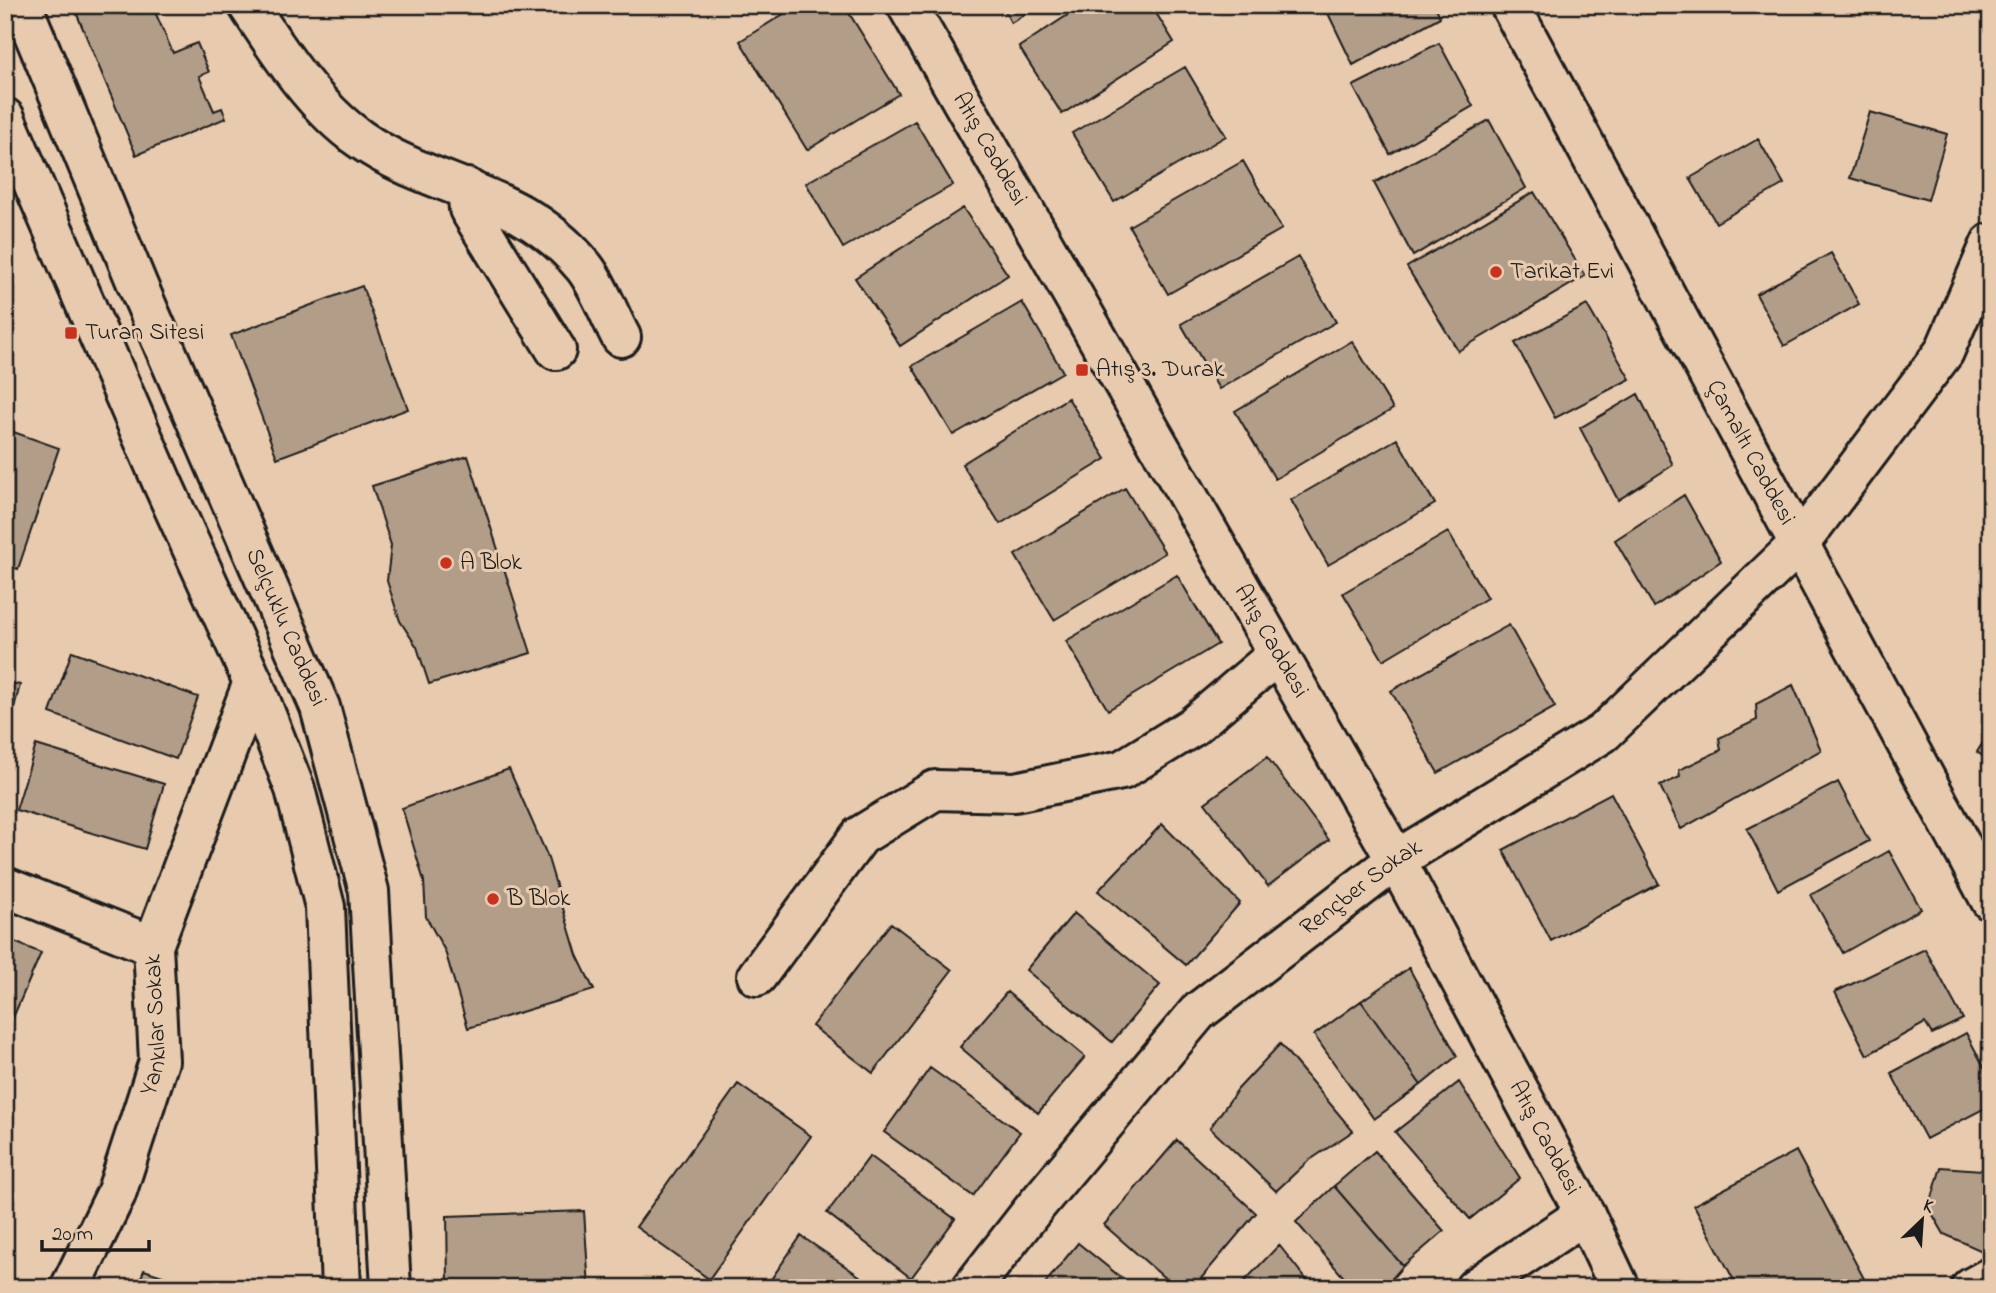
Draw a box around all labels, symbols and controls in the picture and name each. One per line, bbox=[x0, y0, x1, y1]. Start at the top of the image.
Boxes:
street label: Atış Caddesi bbox=[943, 86, 1036, 212]
place label: Tarikat Evi bbox=[1510, 255, 1614, 290]
marker: Tarikat Evi bbox=[1488, 264, 1504, 280]
place label: Turan Sitesi bbox=[85, 316, 204, 351]
marker: Turan Sitesi bbox=[63, 325, 79, 341]
place label: Atış 3. Durak bbox=[1096, 353, 1225, 388]
marker: Atış 3. Durak bbox=[1074, 362, 1090, 378]
street label: Çamaltı Caddesi bbox=[1697, 374, 1804, 532]
street label: Selçuklu Caddesi bbox=[236, 543, 335, 712]
place label: A Blok bbox=[460, 546, 522, 581]
marker: A Blok bbox=[438, 555, 454, 571]
street label: Atış Caddesi bbox=[1224, 578, 1317, 705]
street label: Rençber Sokak bbox=[1293, 830, 1429, 945]
place label: B Blok bbox=[506, 882, 571, 917]
marker: B Blok bbox=[485, 891, 501, 907]
street label: Yankılar Sokak bbox=[131, 953, 176, 1100]
street label: Atış Caddesi bbox=[1499, 1074, 1589, 1202]
north arrow bbox=[1888, 1184, 1958, 1254]
text: K bbox=[1918, 1193, 1939, 1221]
scale bar bbox=[42, 1209, 149, 1253]
text: 20 m bbox=[52, 1220, 93, 1250]

